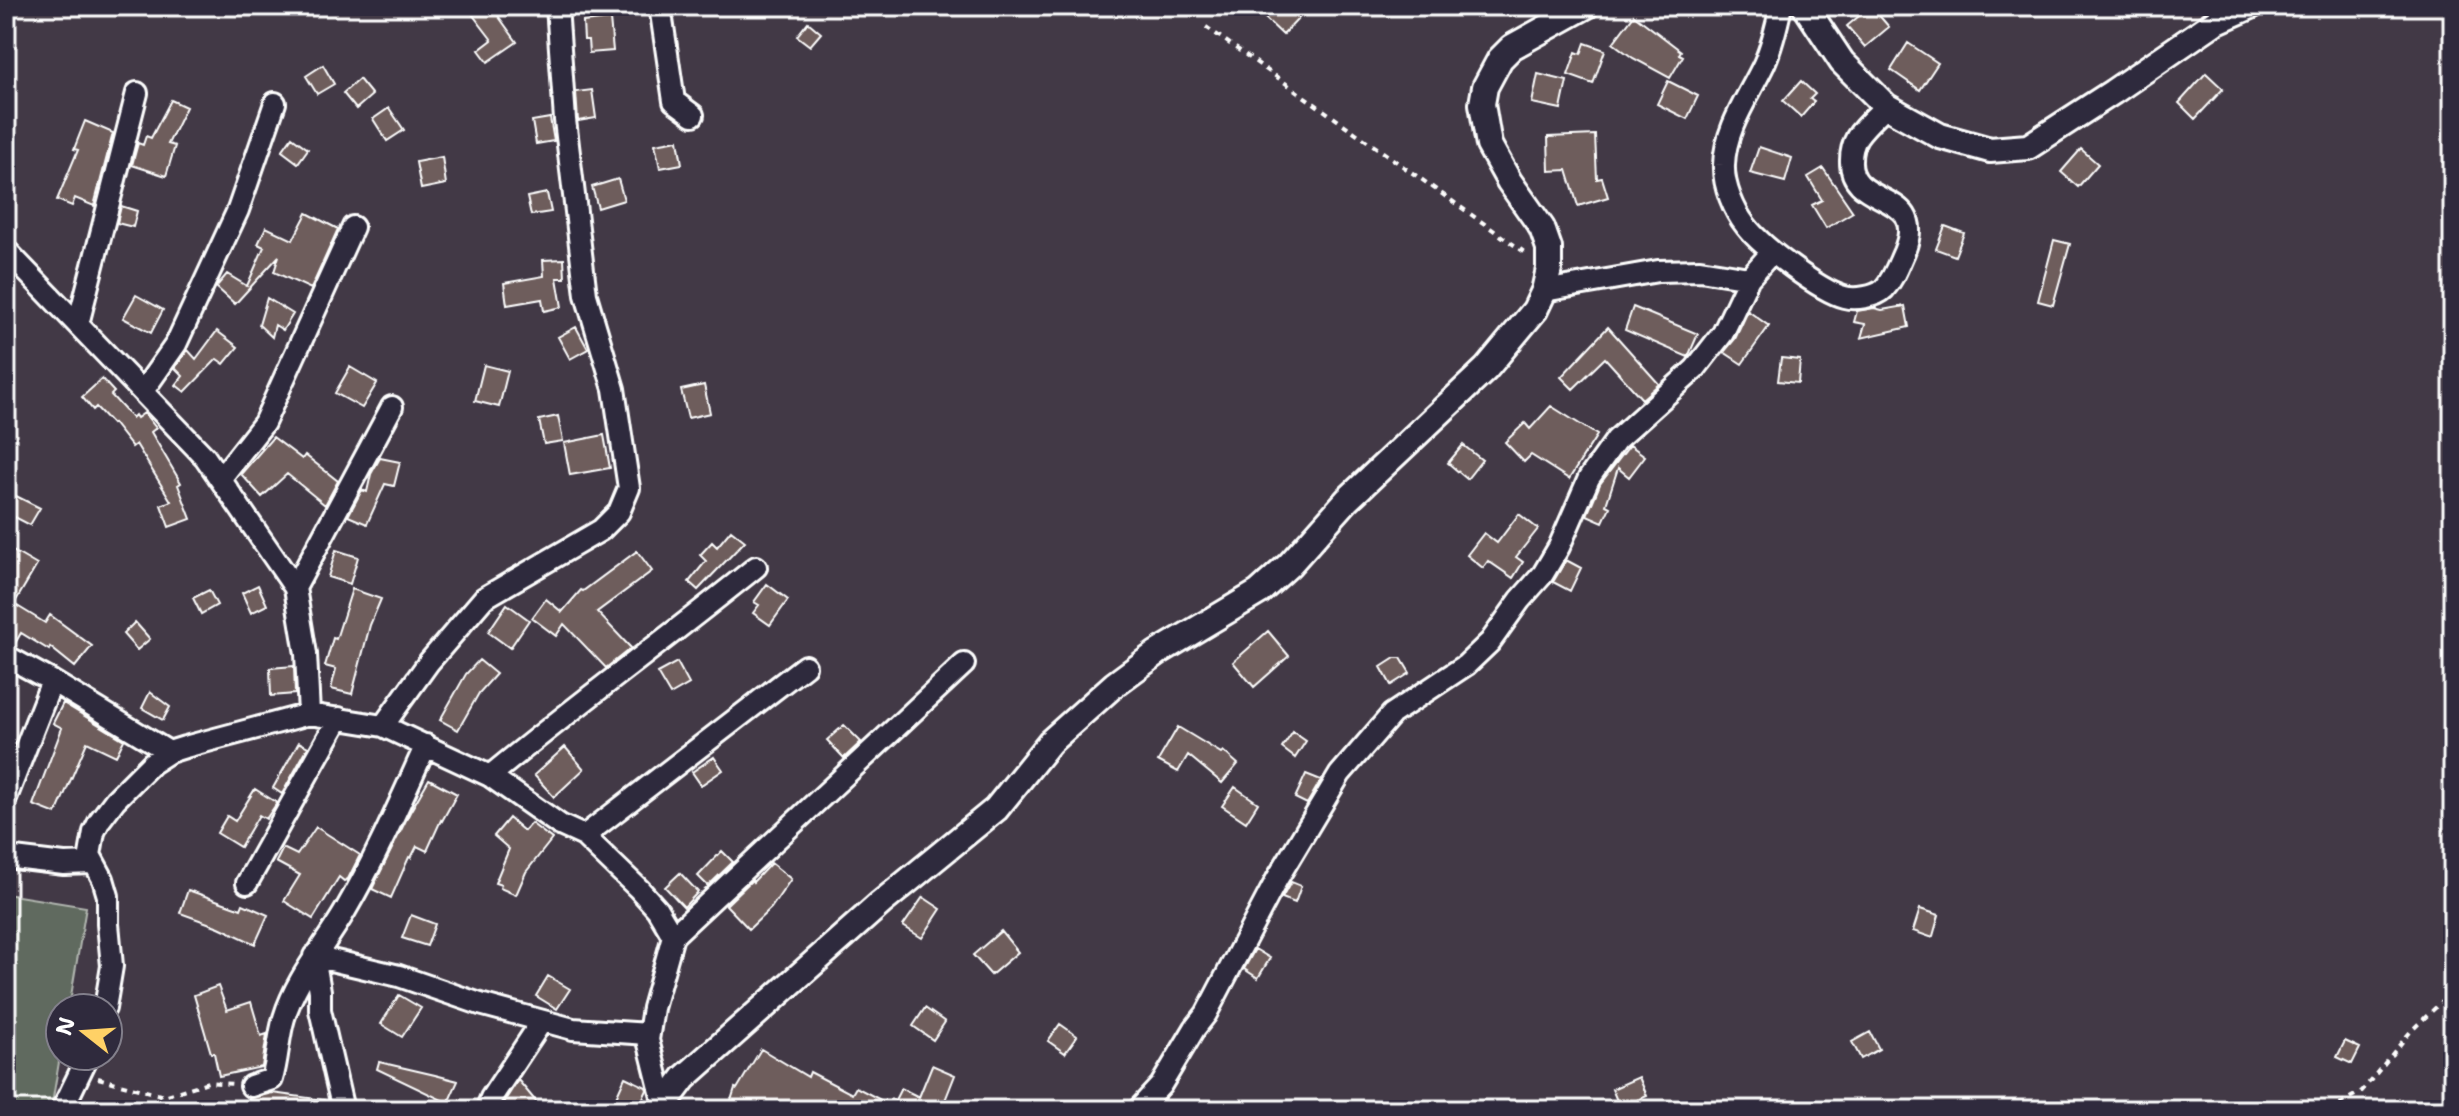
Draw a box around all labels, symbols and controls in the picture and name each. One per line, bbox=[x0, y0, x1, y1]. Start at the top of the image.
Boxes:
north arrow bbox=[44, 992, 124, 1072]
text: N bbox=[49, 1014, 82, 1039]

